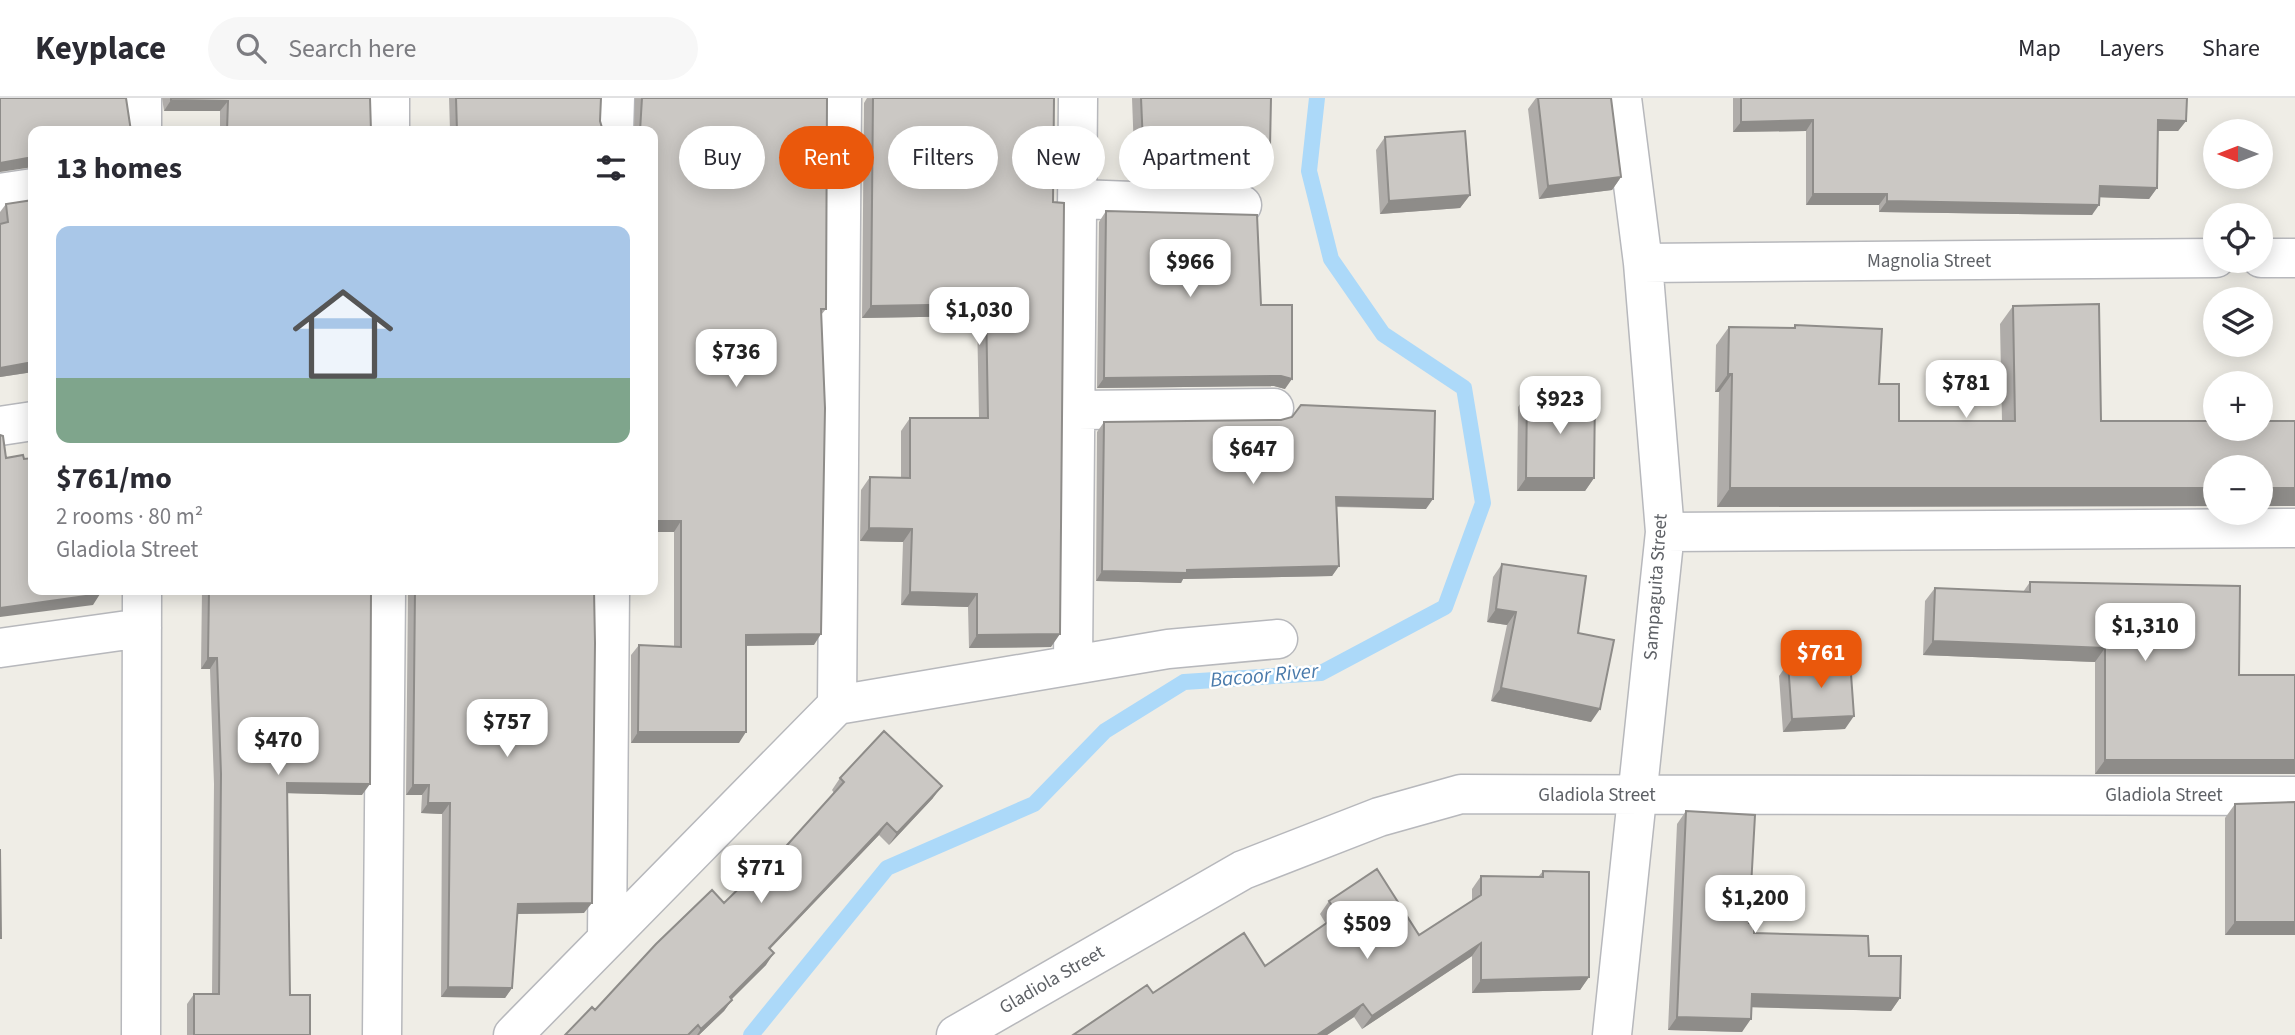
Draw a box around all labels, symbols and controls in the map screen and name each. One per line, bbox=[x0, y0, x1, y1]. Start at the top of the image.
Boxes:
search box bbox=[208, 17, 698, 80]
text: Keyplace bbox=[35, 25, 166, 72]
icon: search bbox=[232, 29, 270, 67]
text: Search here bbox=[288, 30, 416, 67]
text: Map bbox=[2018, 31, 2061, 66]
text: Layers bbox=[2099, 31, 2164, 66]
text: Share bbox=[2202, 31, 2260, 66]
north arrow bbox=[2203, 119, 2273, 189]
map controls bbox=[2203, 119, 2273, 525]
chip: Buy bbox=[679, 126, 765, 189]
chip: Rent bbox=[779, 126, 874, 189]
chip: Filters bbox=[888, 126, 998, 189]
chip: New bbox=[1012, 126, 1105, 189]
chip: Apartment bbox=[1119, 126, 1274, 189]
text: 13 homes bbox=[56, 147, 182, 190]
icon: filters bbox=[592, 149, 630, 187]
button: locate bbox=[2203, 203, 2273, 273]
pin: $966 bbox=[1149, 240, 1231, 299]
text: $966 bbox=[1166, 245, 1214, 278]
street label: Magnolia Street bbox=[1867, 248, 1992, 275]
icon: home bbox=[280, 271, 406, 397]
button: layers bbox=[2203, 287, 2273, 357]
pin: $1,030 bbox=[922, 288, 1036, 347]
text: $1,030 bbox=[945, 293, 1013, 326]
pin: $736 bbox=[695, 330, 777, 389]
text: $736 bbox=[712, 335, 760, 368]
pin: $781 bbox=[1925, 360, 2007, 420]
text: $781 bbox=[1942, 366, 1990, 399]
button: + bbox=[2203, 371, 2273, 441]
pin: $923 bbox=[1519, 376, 1601, 436]
text: $923 bbox=[1536, 382, 1584, 415]
pin: $647 bbox=[1212, 426, 1294, 486]
text: $647 bbox=[1229, 432, 1277, 465]
button: − bbox=[2203, 455, 2273, 525]
text: $761/mo bbox=[56, 457, 172, 500]
text: 2 rooms · 80 m² bbox=[56, 500, 203, 533]
street label: Sampaguita Street bbox=[1637, 512, 1675, 661]
text: Gladiola Street bbox=[56, 533, 198, 566]
pin: $1,310 bbox=[2088, 603, 2202, 663]
text: $1,310 bbox=[2111, 609, 2179, 642]
pin: $761 bbox=[1780, 630, 1862, 690]
text: $761 bbox=[1797, 636, 1845, 669]
water label: Bacoor River bbox=[1209, 655, 1320, 695]
pin: $757 bbox=[466, 700, 548, 759]
text: $757 bbox=[483, 705, 531, 738]
pin: $470 bbox=[237, 718, 319, 777]
text: $470 bbox=[254, 723, 302, 756]
street label: Gladiola Street bbox=[1538, 782, 1656, 809]
street label: Gladiola Street bbox=[2105, 782, 2223, 809]
pin: $771 bbox=[720, 846, 802, 905]
text: $771 bbox=[737, 851, 785, 884]
pin: $1,200 bbox=[1698, 876, 1812, 935]
text: $1,200 bbox=[1721, 881, 1789, 914]
pin: $509 bbox=[1326, 902, 1408, 961]
text: $509 bbox=[1343, 907, 1391, 940]
street label: Gladiola Street bbox=[994, 939, 1110, 1021]

